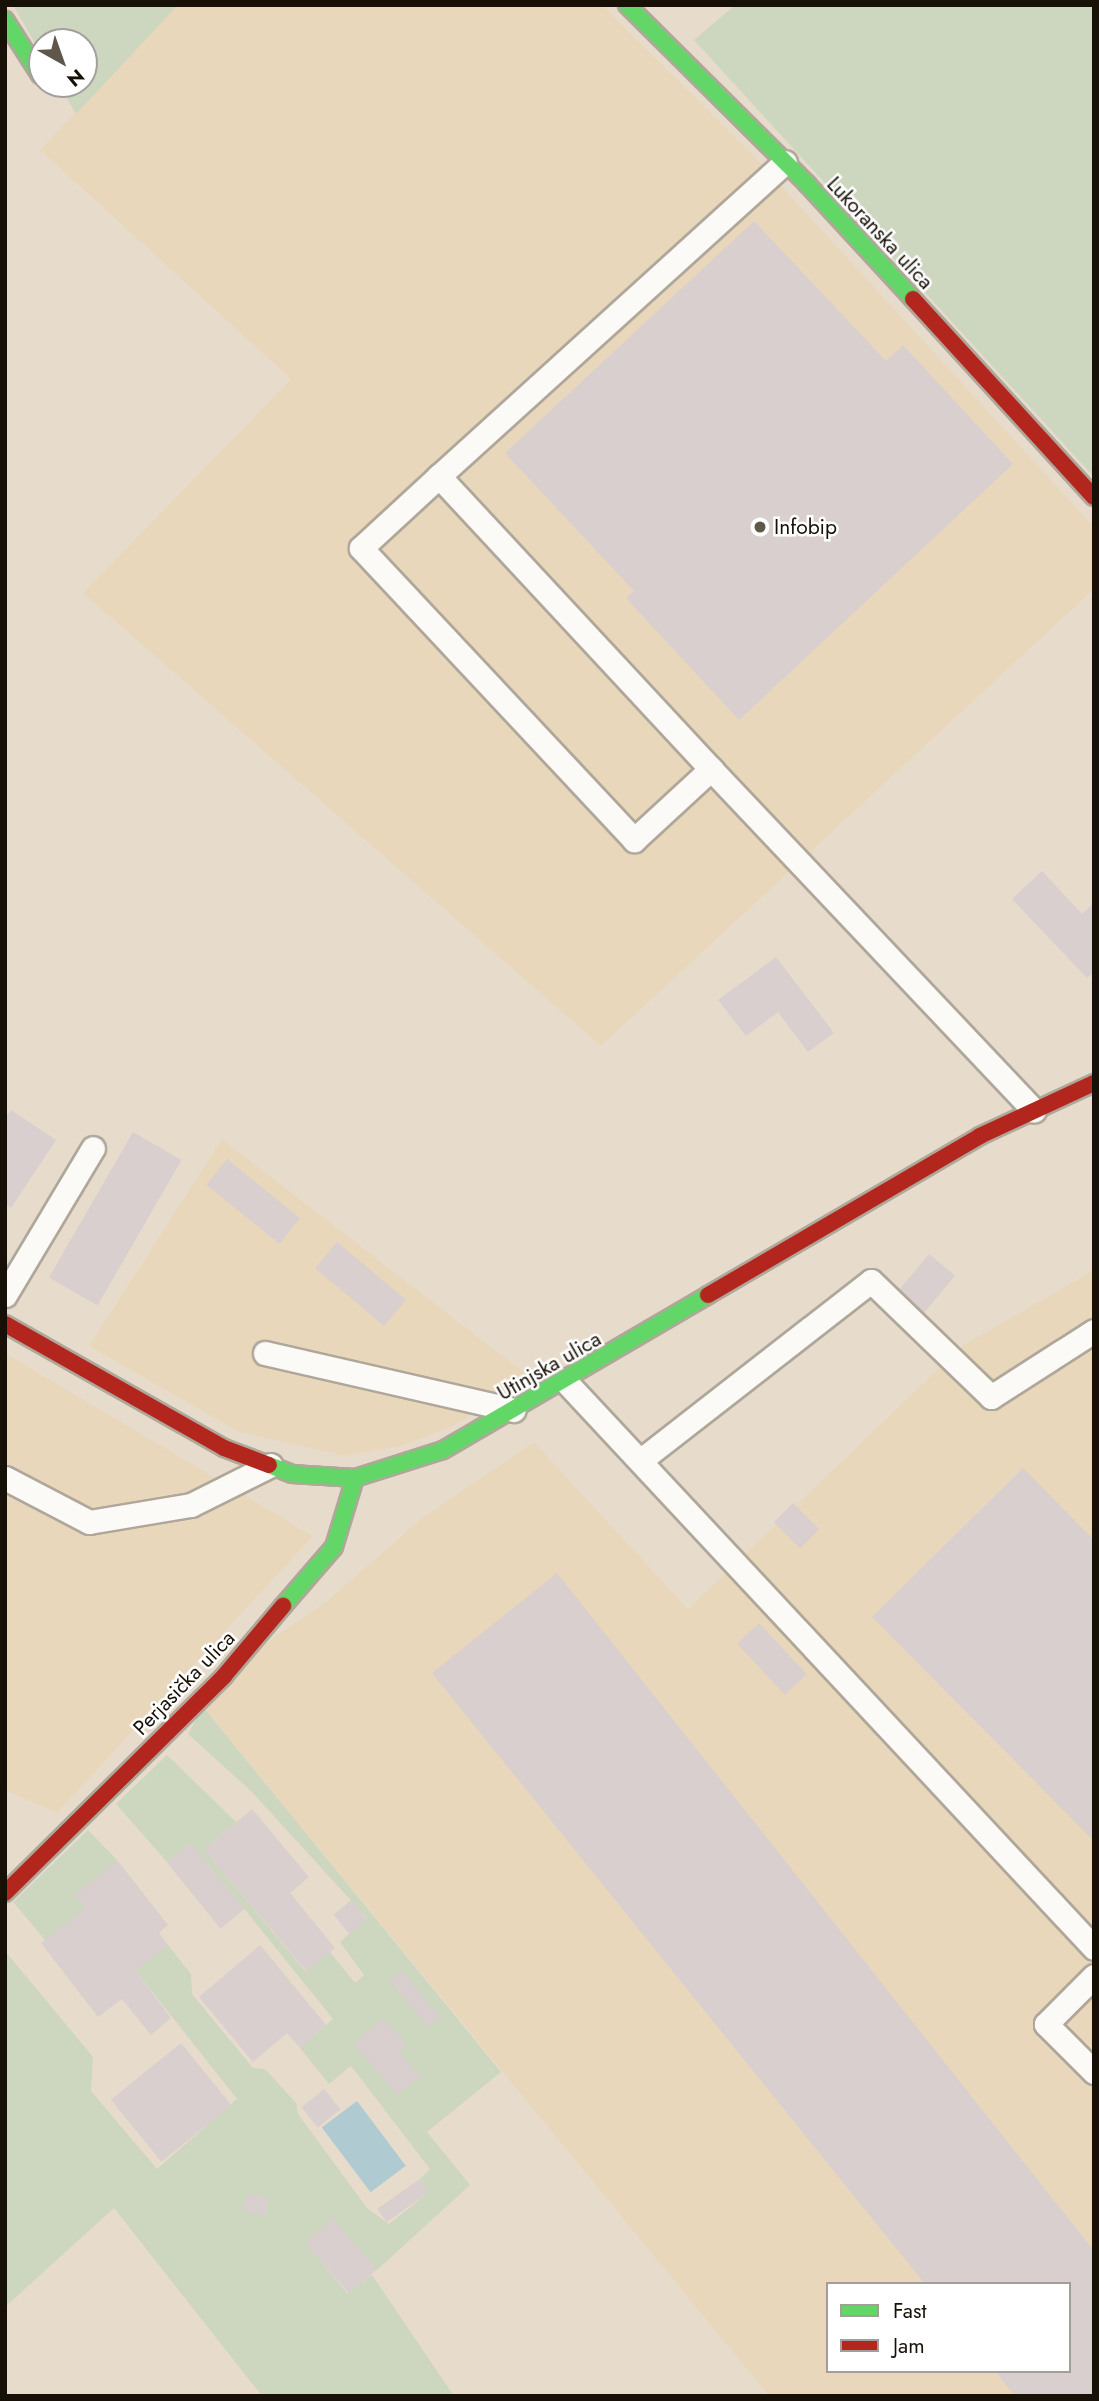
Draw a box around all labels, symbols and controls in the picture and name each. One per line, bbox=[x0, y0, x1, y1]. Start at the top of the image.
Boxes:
north arrow bbox=[28, 28, 98, 98]
text: N bbox=[61, 63, 90, 93]
street label: Lukoranska ulica bbox=[822, 172, 938, 294]
place label: Infobip bbox=[774, 514, 837, 540]
marker: Infobip bbox=[752, 519, 768, 535]
street label: Utinjska ulica bbox=[493, 1326, 605, 1406]
street label: Perjasička ulica bbox=[128, 1626, 240, 1740]
legend bbox=[826, 2282, 1071, 2373]
text: Fast bbox=[893, 2296, 926, 2326]
text: Jam bbox=[893, 2331, 925, 2361]

